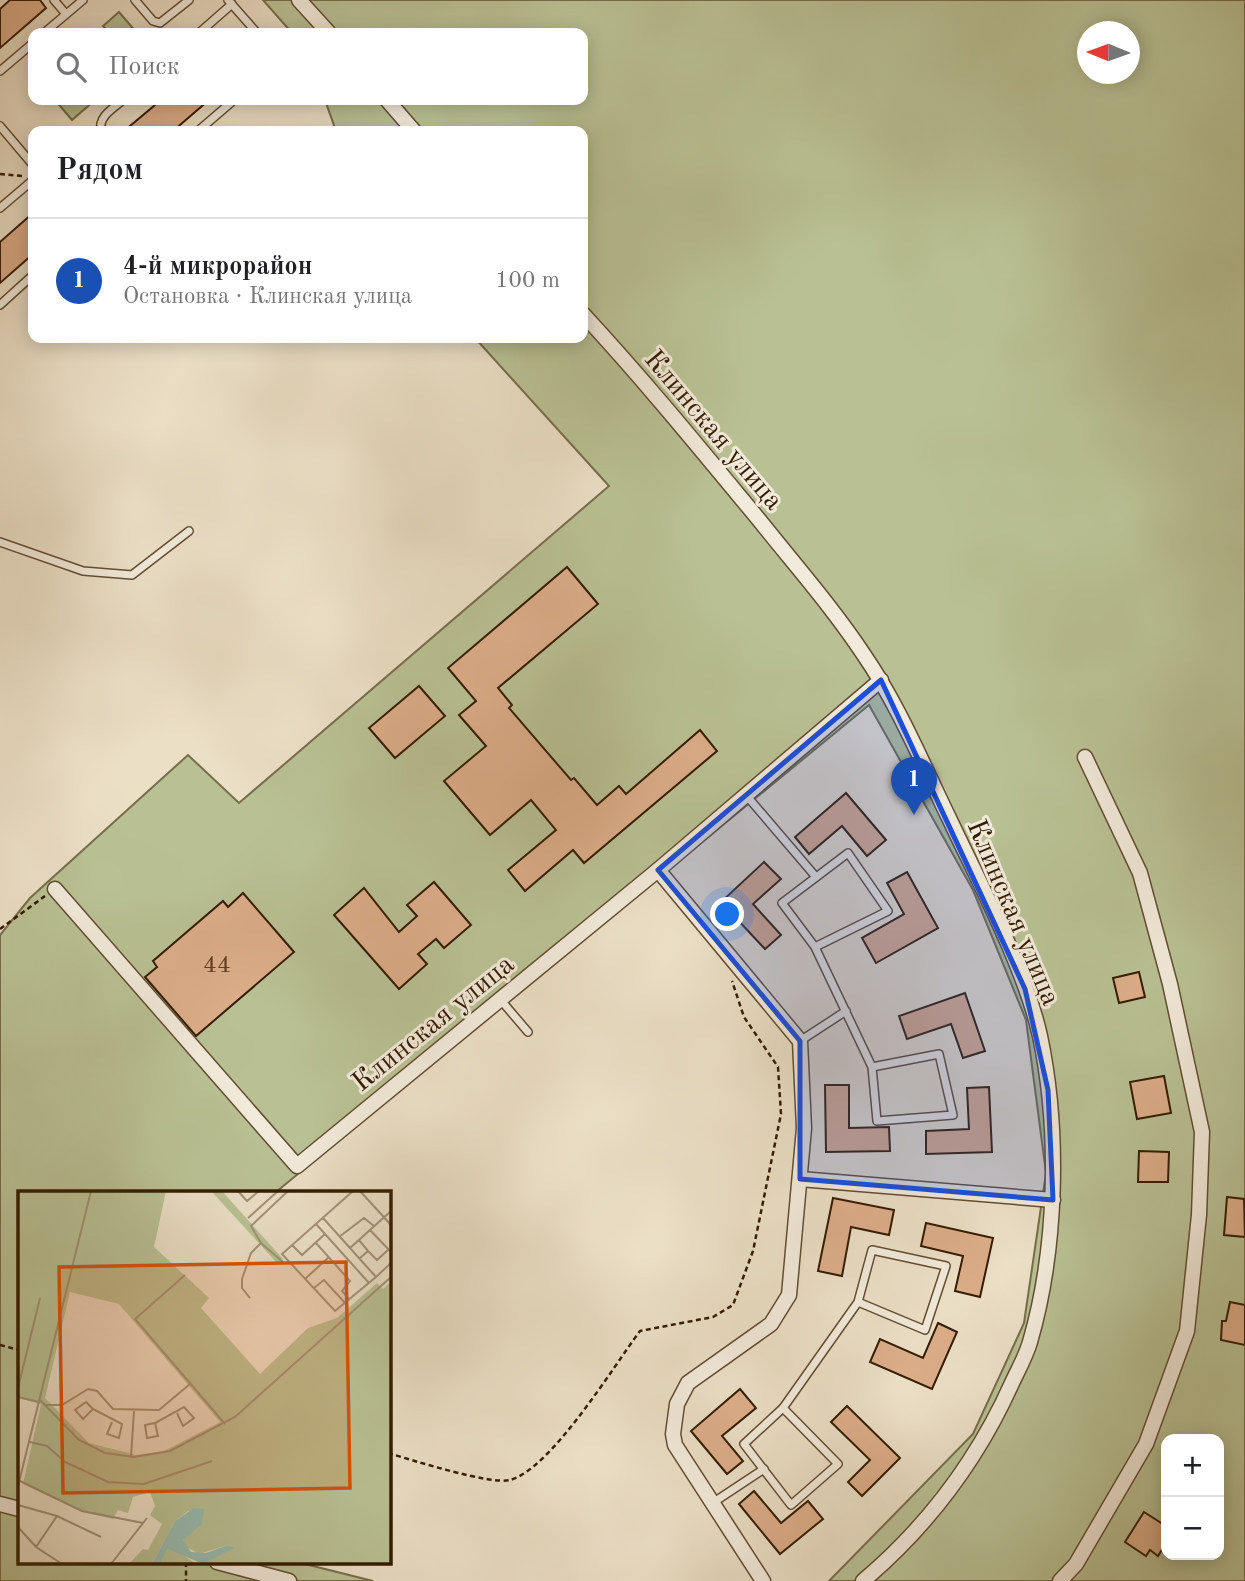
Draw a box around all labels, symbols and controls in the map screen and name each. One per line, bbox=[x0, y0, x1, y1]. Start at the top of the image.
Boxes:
north arrow bbox=[1077, 21, 1140, 84]
search box bbox=[28, 28, 588, 105]
icon: search bbox=[52, 48, 90, 86]
text: Поиск bbox=[108, 54, 180, 80]
text: Рядом bbox=[56, 156, 143, 186]
text: 4-й микрорайон bbox=[123, 254, 312, 280]
text: 1 bbox=[72, 269, 86, 292]
text: 100 m bbox=[495, 269, 560, 292]
text: Остановка · Клинская улица bbox=[123, 285, 412, 308]
street label: Клинская улица bbox=[638, 346, 787, 516]
pin: 1 bbox=[891, 757, 937, 815]
street label: Клинская улица bbox=[960, 816, 1064, 1010]
your location bbox=[710, 897, 744, 931]
street label: Клинская улица bbox=[348, 951, 520, 1098]
house number: 44 bbox=[203, 954, 231, 978]
inset map bbox=[18, 1191, 390, 1564]
map controls bbox=[1161, 1434, 1224, 1560]
button: + bbox=[1161, 1434, 1224, 1497]
button: − bbox=[1161, 1497, 1224, 1560]

